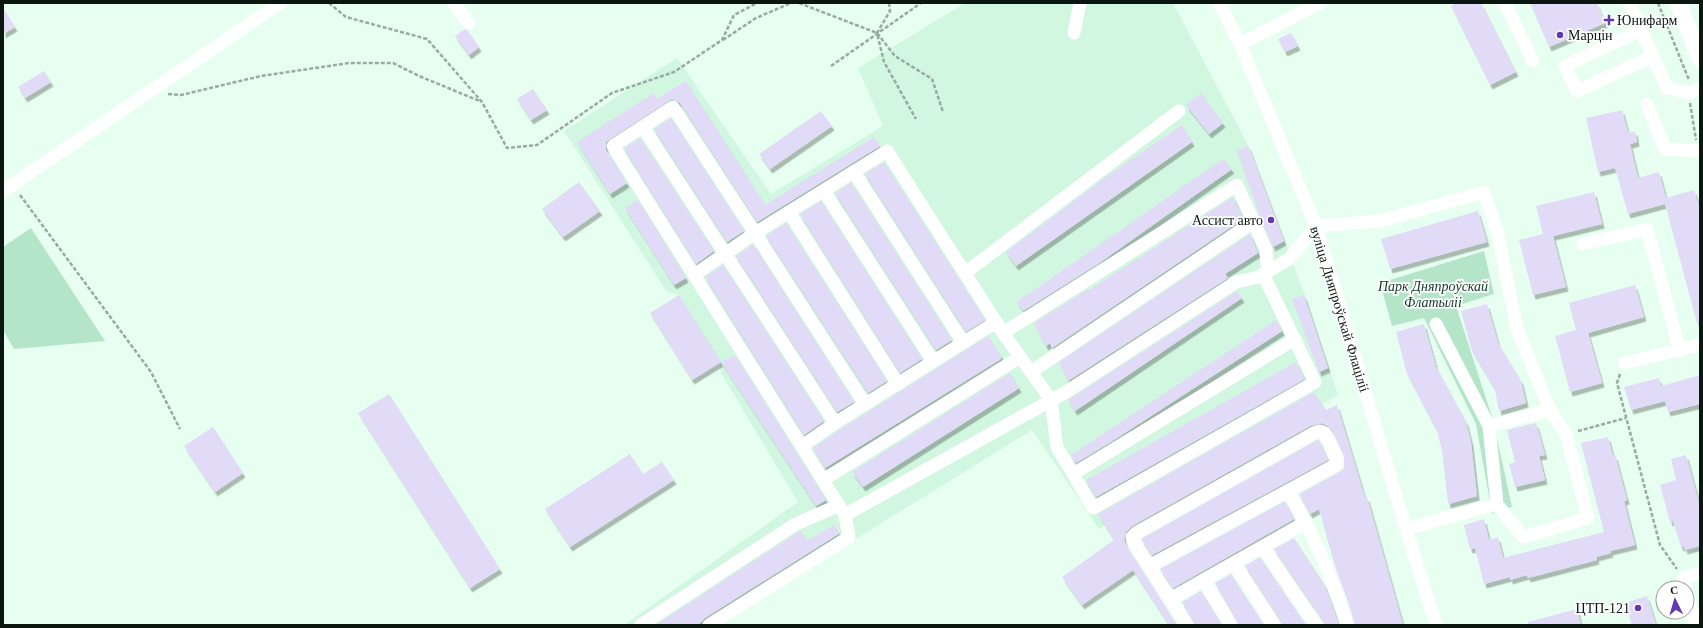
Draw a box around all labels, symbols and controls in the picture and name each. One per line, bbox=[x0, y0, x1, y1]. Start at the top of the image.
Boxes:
place label: Юнифарм bbox=[1617, 13, 1677, 28]
marker: Юнифарм bbox=[1604, 15, 1614, 25]
place label: Марцін bbox=[1568, 28, 1613, 43]
marker: Марцін bbox=[1555, 30, 1565, 40]
place label: Ассист авто bbox=[1192, 213, 1263, 228]
marker: Ассист авто bbox=[1266, 215, 1276, 225]
street label: вуліца Дняпроўскай Флаціліі bbox=[1307, 225, 1372, 394]
park label: Парк Дняпроўскай Флатыліі bbox=[1377, 279, 1488, 310]
north arrow bbox=[1655, 580, 1695, 620]
text: С bbox=[1670, 584, 1679, 596]
place label: ЦТП-121 bbox=[1576, 601, 1630, 616]
marker: ЦТП-121 bbox=[1633, 603, 1643, 613]

